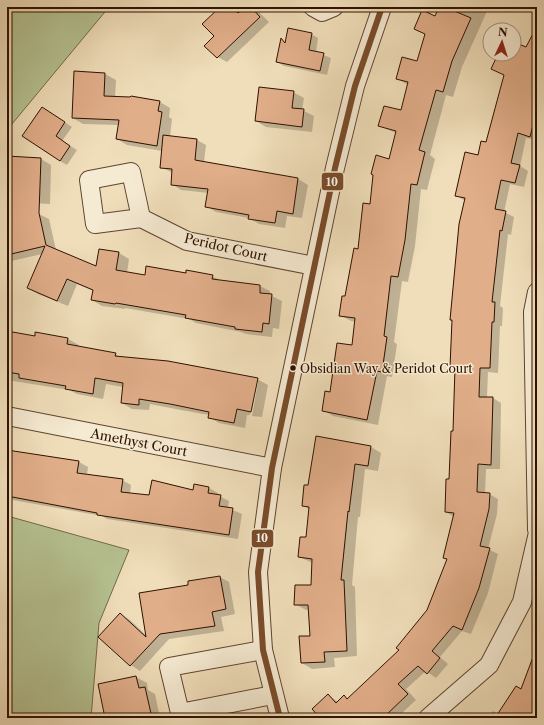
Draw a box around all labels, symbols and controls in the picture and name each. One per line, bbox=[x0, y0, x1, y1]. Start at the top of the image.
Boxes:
north arrow bbox=[482, 22, 522, 62]
text: N bbox=[497, 25, 508, 39]
line badge: 10 bbox=[321, 172, 344, 191]
text: 10 bbox=[326, 175, 338, 189]
street label: Peridot Court bbox=[183, 230, 270, 264]
place label: Obsidian Way & Peridot Court bbox=[300, 361, 473, 376]
marker: Obsidian Way & Peridot Court bbox=[288, 363, 298, 373]
street label: Amethyst Court bbox=[88, 425, 189, 459]
line badge: 10 bbox=[251, 529, 274, 548]
text: 10 bbox=[256, 531, 268, 545]

